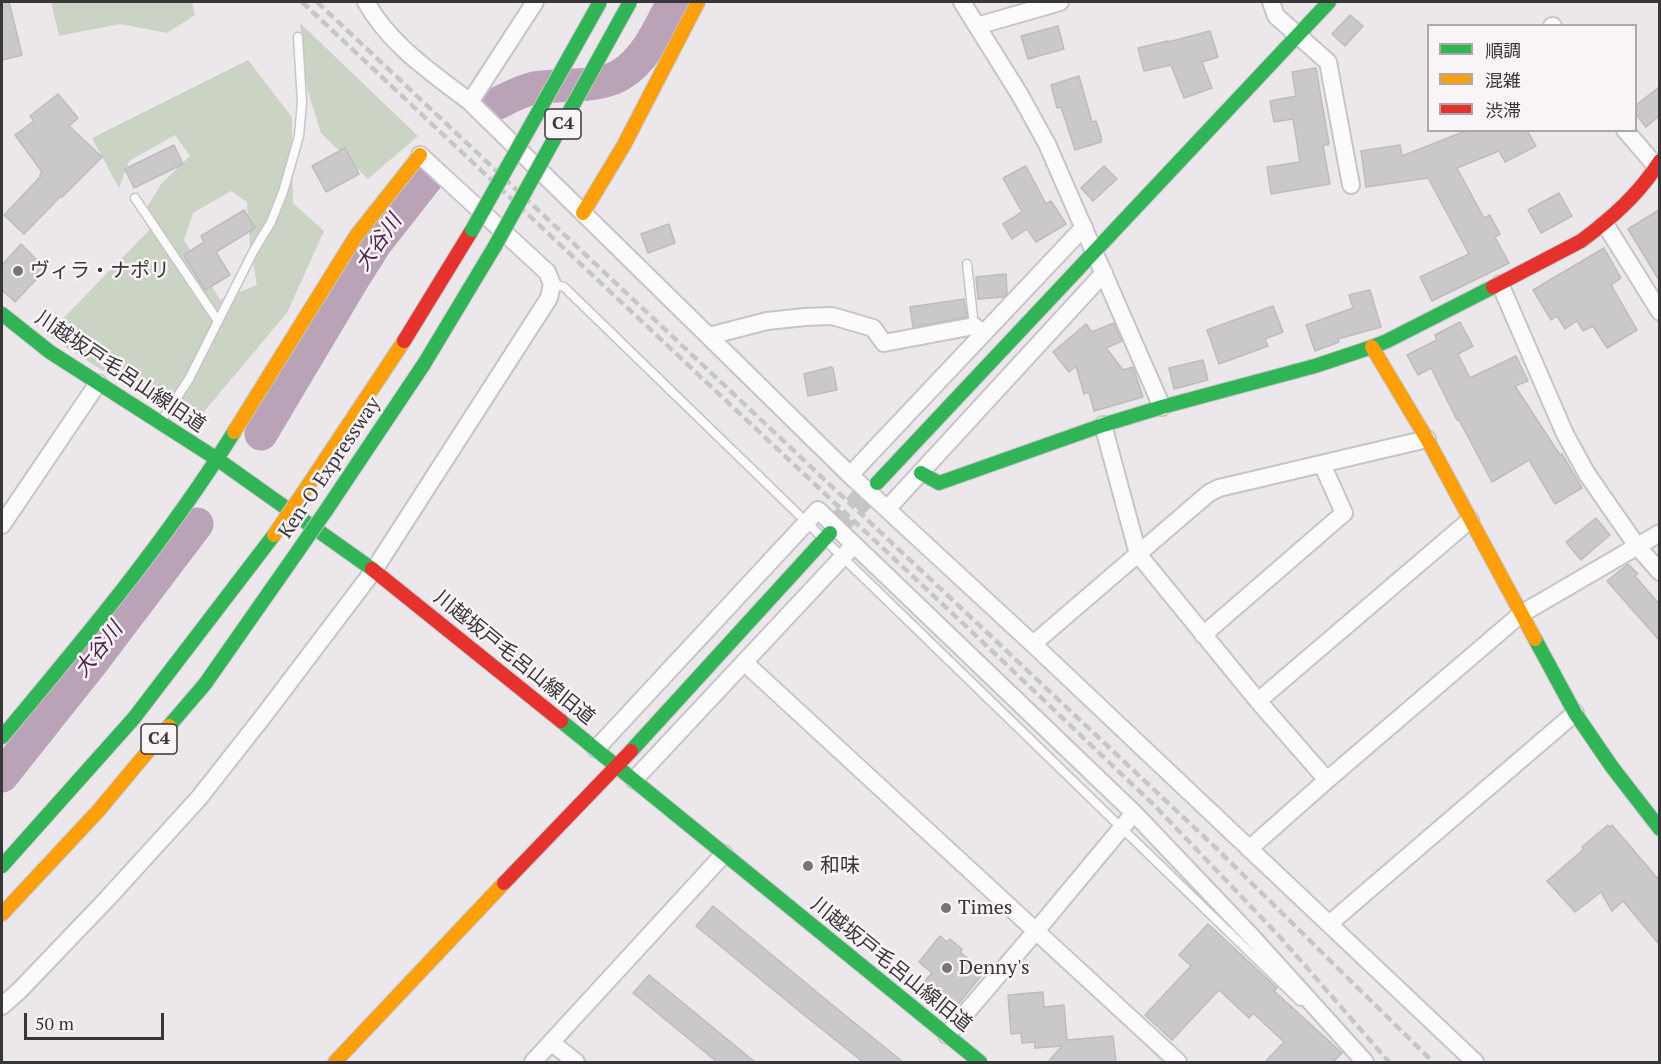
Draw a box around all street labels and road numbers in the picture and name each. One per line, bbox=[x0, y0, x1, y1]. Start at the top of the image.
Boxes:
road number: C4 bbox=[545, 109, 581, 139]
street label: 川越坂戸毛呂山線旧道 bbox=[30, 306, 210, 438]
street label: Ken-O Expressway bbox=[274, 393, 386, 543]
street label: 川越坂戸毛呂山線旧道 bbox=[429, 586, 599, 730]
road number: C4 bbox=[141, 724, 177, 754]
street label: 川越坂戸毛呂山線旧道 bbox=[806, 893, 976, 1037]

